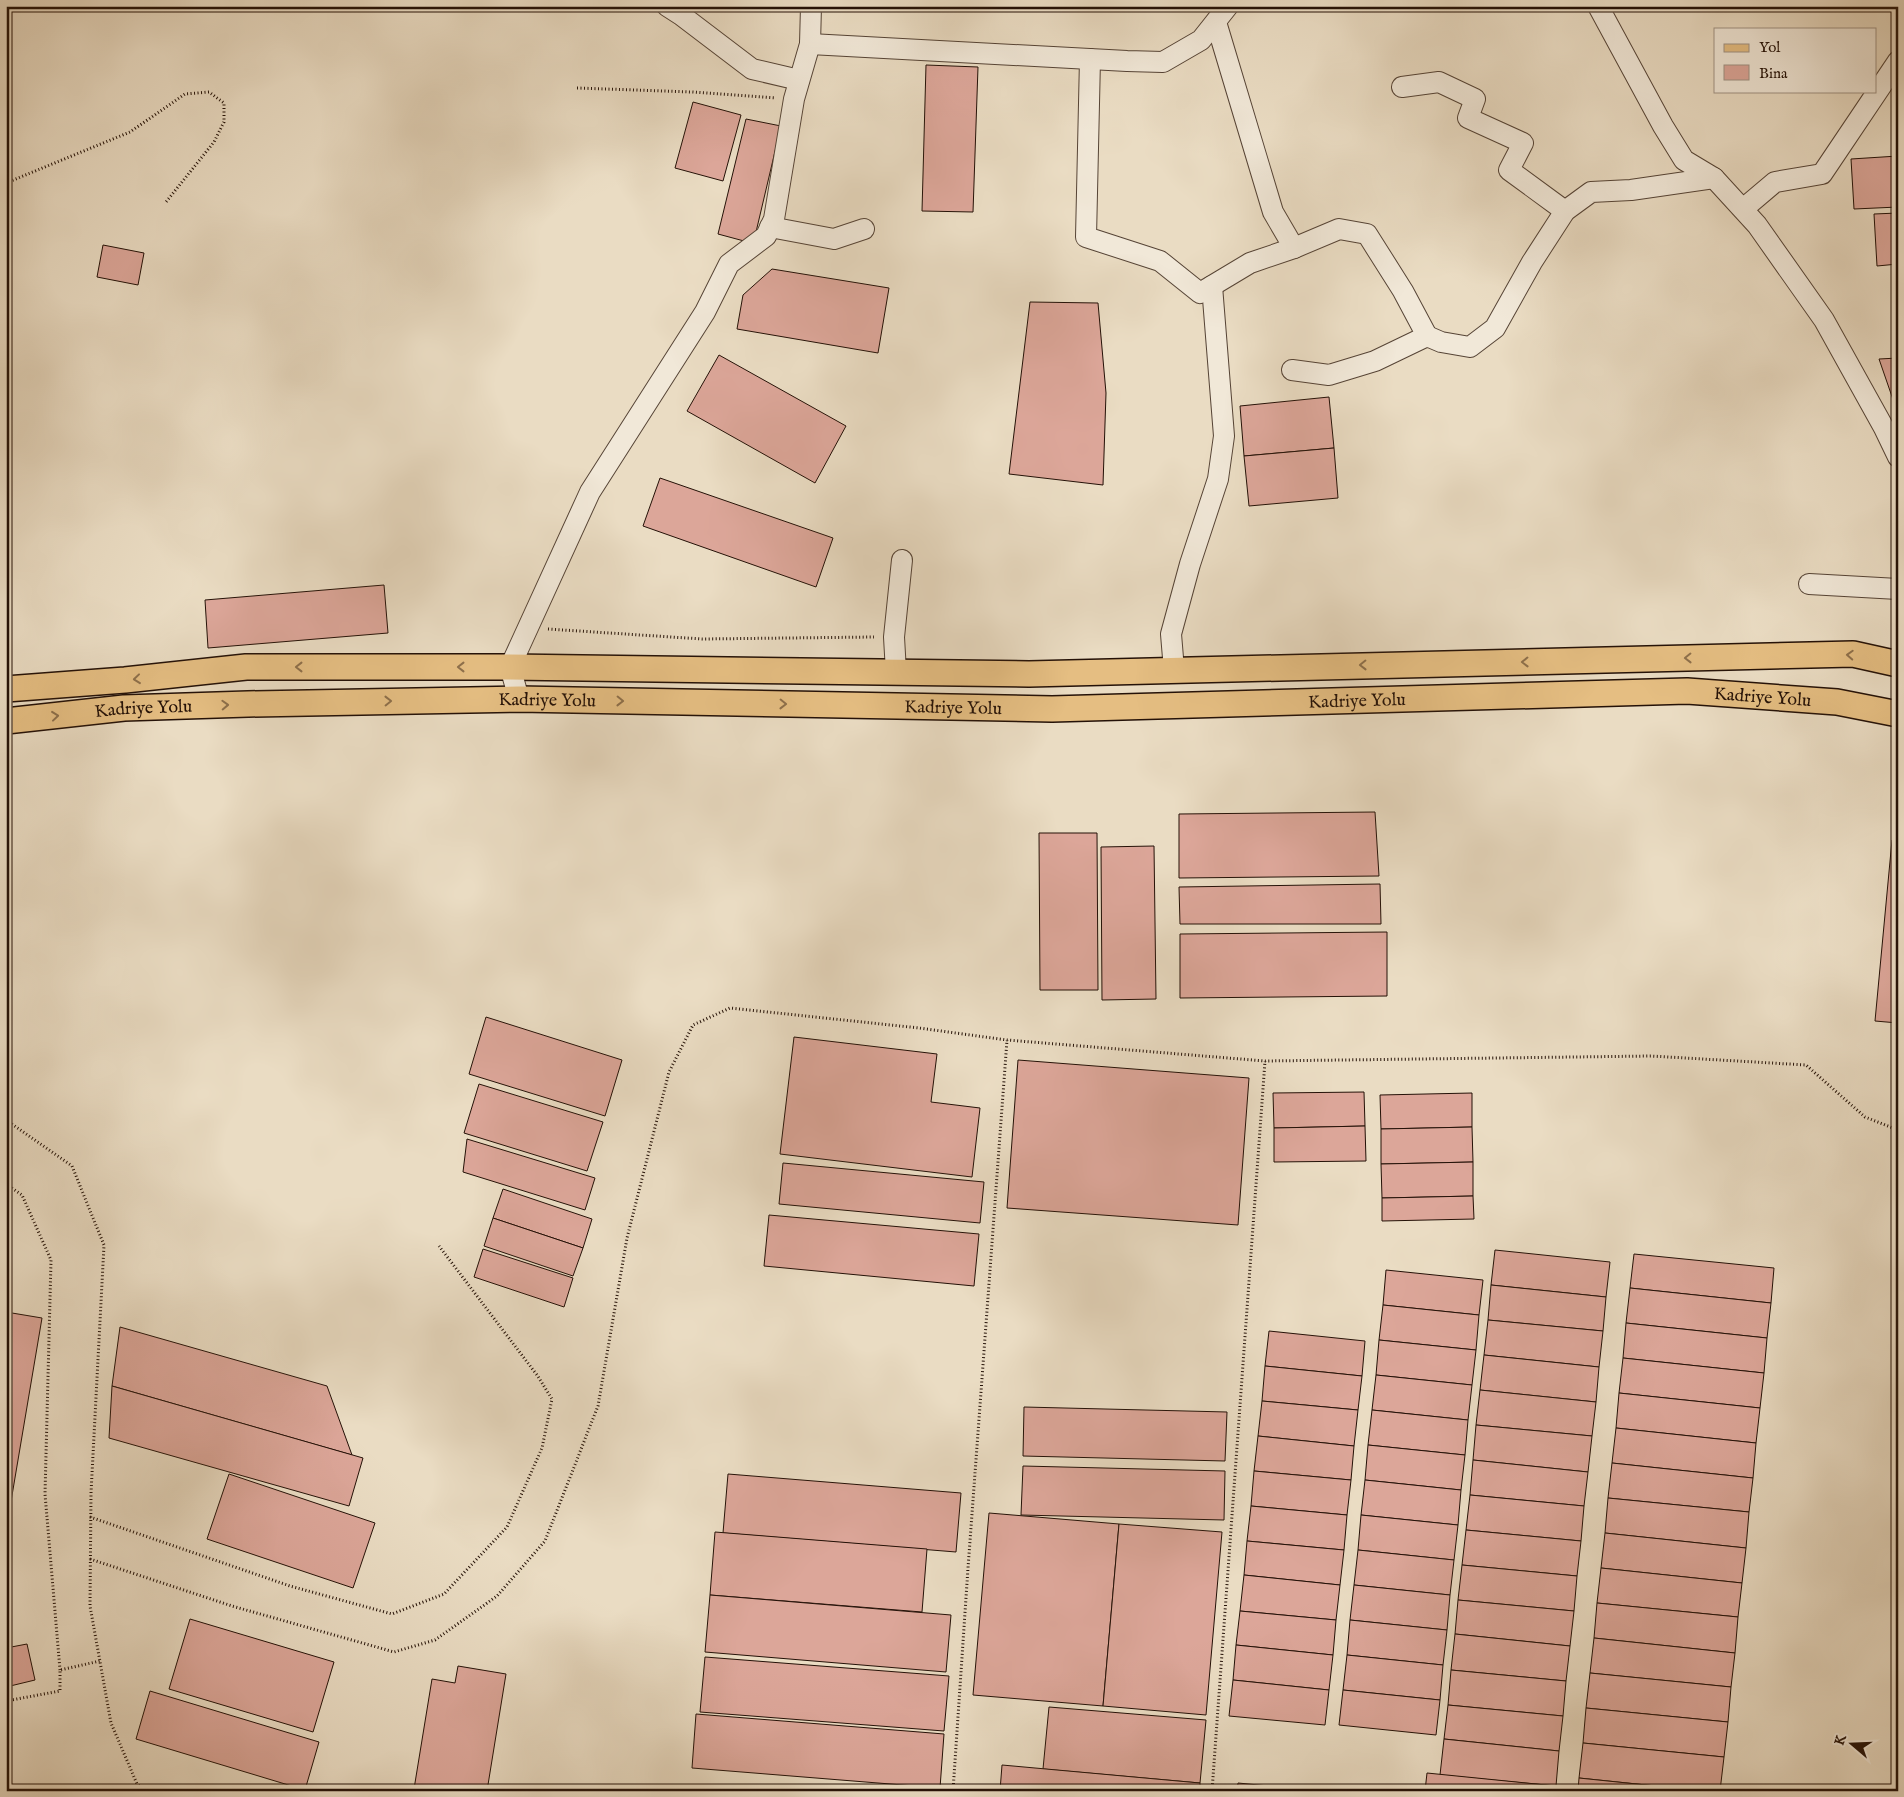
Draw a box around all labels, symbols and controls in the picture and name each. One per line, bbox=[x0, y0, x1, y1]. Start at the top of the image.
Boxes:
legend bbox=[1714, 28, 1876, 92]
text: Yol bbox=[1759, 38, 1781, 57]
text: Bina bbox=[1759, 64, 1788, 83]
one-way arrow bbox=[1846, 649, 1854, 660]
one-way arrow bbox=[1683, 653, 1691, 663]
one-way arrow bbox=[1521, 656, 1529, 667]
one-way arrow bbox=[1359, 660, 1367, 671]
one-way arrow bbox=[294, 662, 302, 672]
one-way arrow bbox=[457, 662, 464, 672]
one-way arrow bbox=[133, 673, 141, 684]
street label: Kadriye Yolu bbox=[1713, 683, 1812, 713]
street label: Kadriye Yolu bbox=[498, 689, 596, 713]
street label: Kadriye Yolu bbox=[1308, 689, 1406, 715]
street label: Kadriye Yolu bbox=[94, 696, 192, 724]
one-way arrow bbox=[384, 696, 392, 706]
one-way arrow bbox=[616, 696, 624, 706]
street label: Kadriye Yolu bbox=[904, 696, 1002, 721]
one-way arrow bbox=[221, 699, 229, 710]
one-way arrow bbox=[779, 699, 787, 709]
one-way arrow bbox=[51, 711, 59, 722]
north arrow bbox=[1826, 1720, 1876, 1770]
text: K bbox=[1830, 1732, 1851, 1748]

